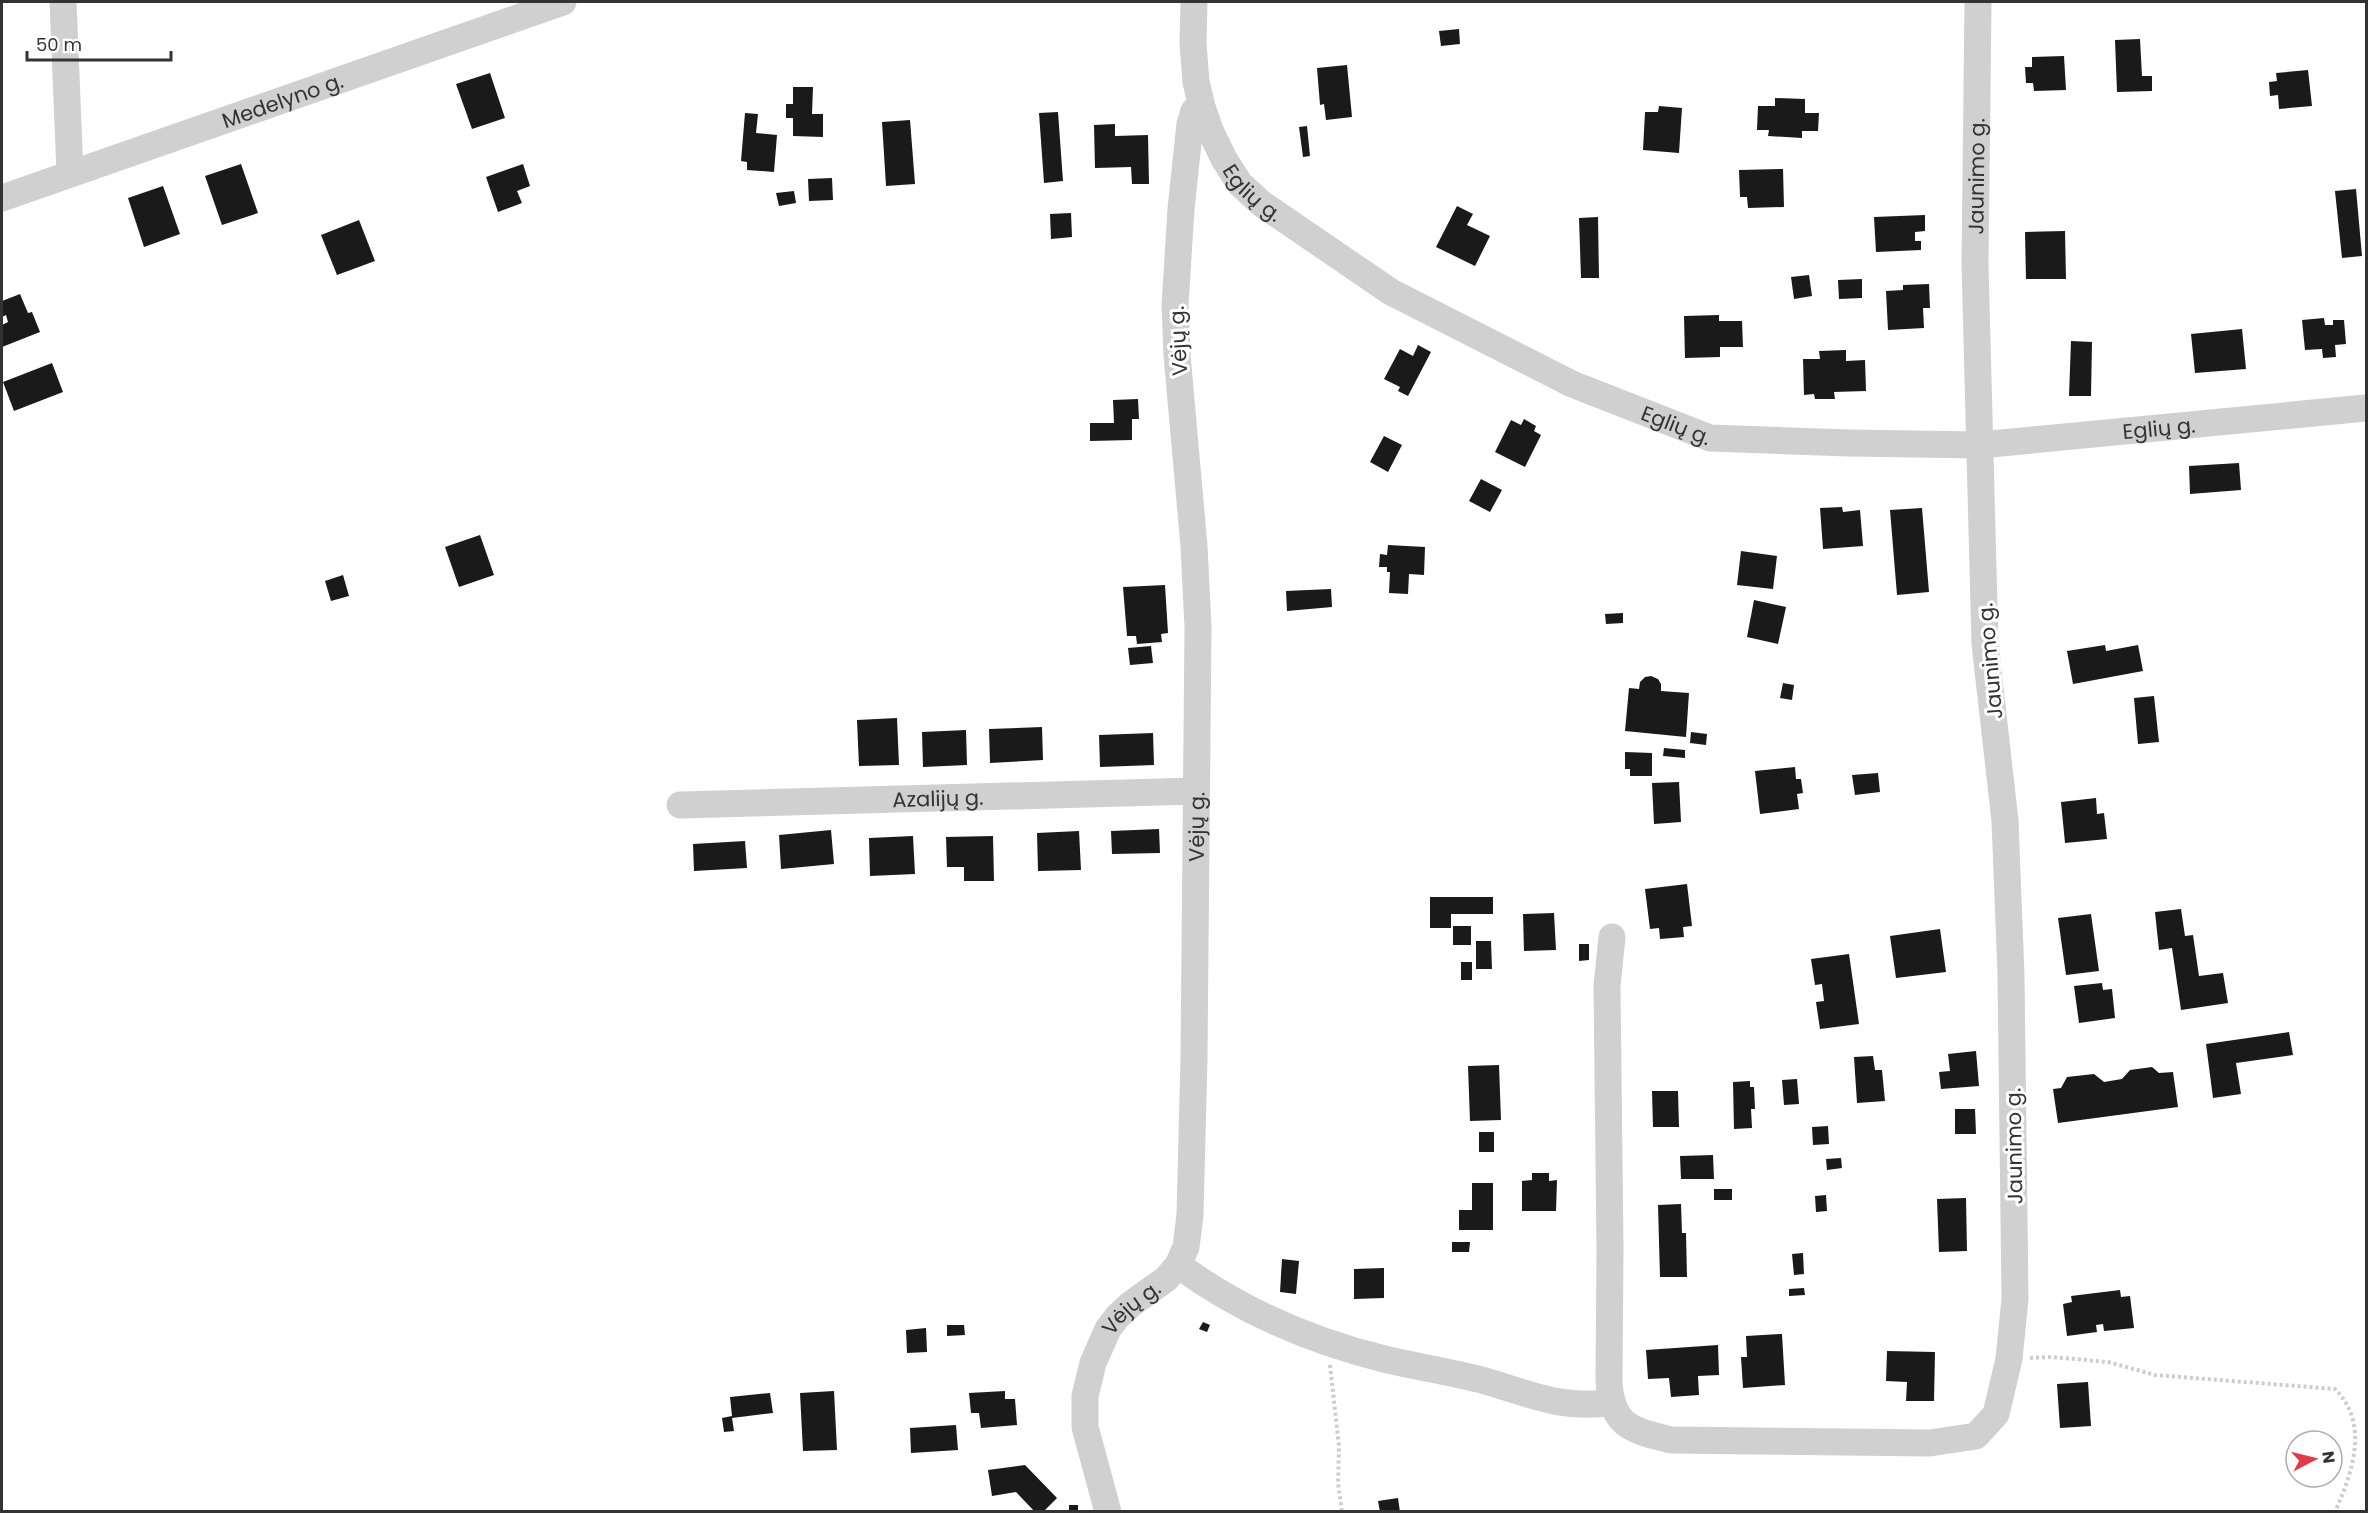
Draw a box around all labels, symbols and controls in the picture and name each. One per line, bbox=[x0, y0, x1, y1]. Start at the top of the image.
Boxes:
scale bar bbox=[27, 24, 171, 62]
text: 50 m bbox=[36, 32, 82, 57]
street label: Medelyno g. bbox=[218, 65, 347, 135]
street label: Jaunimo g. bbox=[1961, 118, 1991, 235]
street label: Eglių g. bbox=[1216, 158, 1288, 228]
street label: Vėjų g. bbox=[1162, 305, 1194, 377]
street label: Eglių g. bbox=[1637, 398, 1716, 452]
street label: Eglių g. bbox=[2121, 410, 2197, 446]
street label: Jaunimo g. bbox=[1970, 602, 2010, 720]
street label: Azalijų g. bbox=[892, 782, 984, 814]
street label: Vėjų g. bbox=[1181, 792, 1211, 862]
street label: Jaunimo g. bbox=[1998, 1087, 2030, 1205]
street label: Vėjų g. bbox=[1095, 1273, 1166, 1340]
north arrow bbox=[2284, 1429, 2344, 1489]
text: N bbox=[2316, 1450, 2341, 1465]

